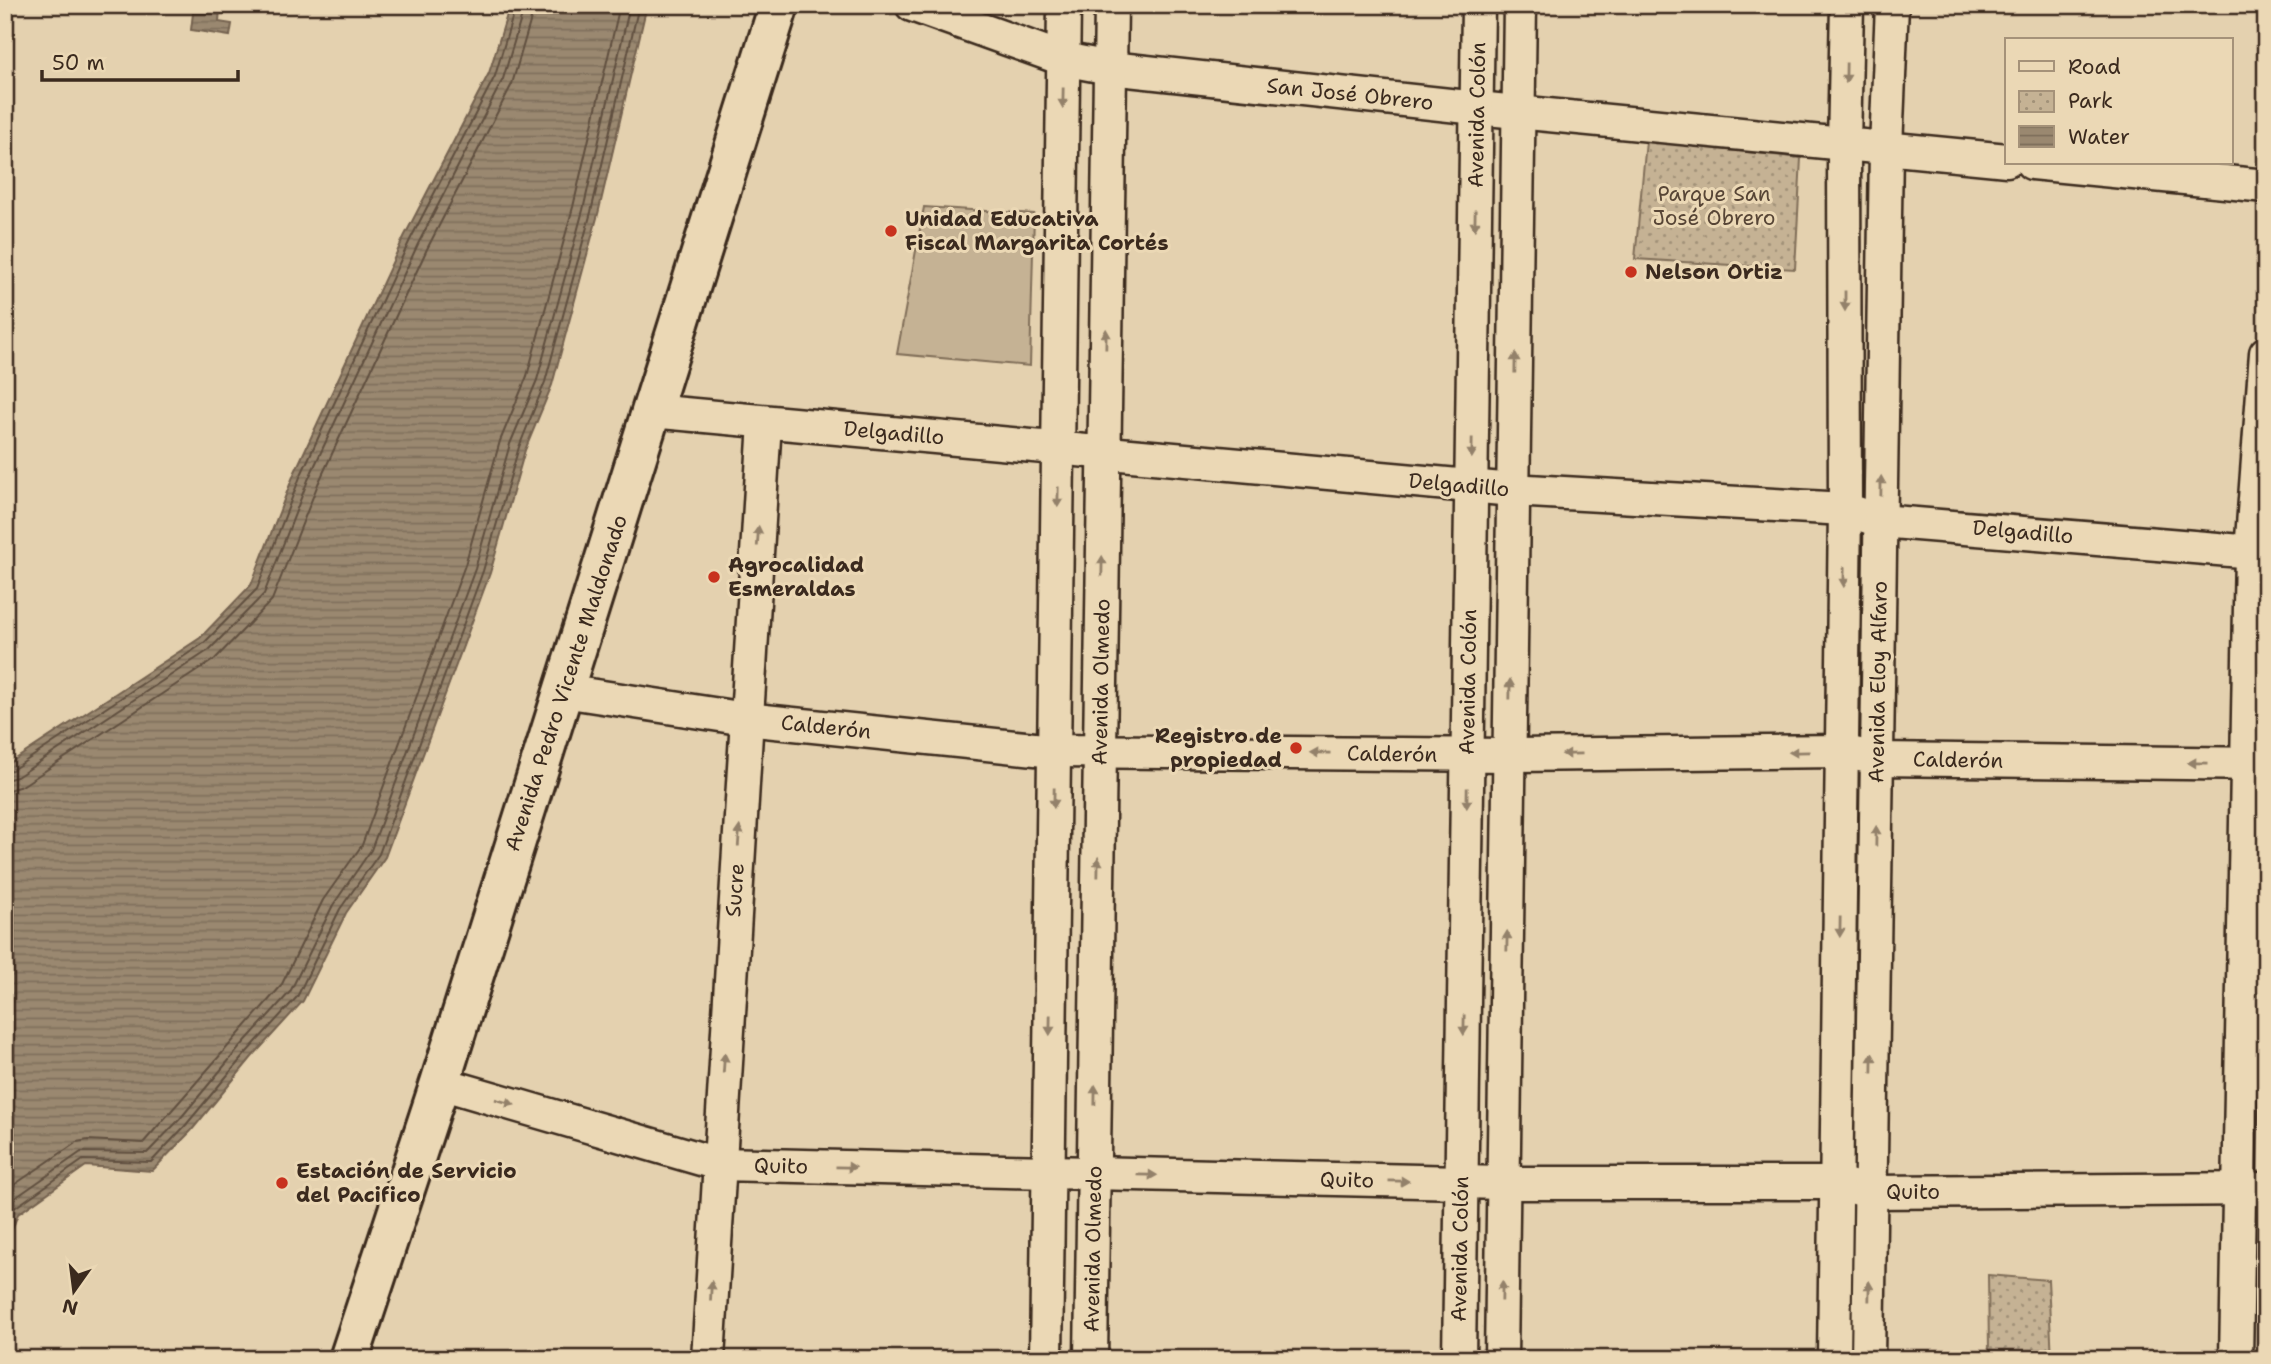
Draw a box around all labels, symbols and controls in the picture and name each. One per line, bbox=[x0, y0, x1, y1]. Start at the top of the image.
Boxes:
scale bar bbox=[42, 38, 238, 82]
legend bbox=[2005, 38, 2232, 164]
street label: Avenida Colón bbox=[1462, 42, 1492, 188]
text: 50 m bbox=[52, 49, 105, 77]
text: Road bbox=[2068, 53, 2121, 81]
one-way arrow bbox=[1840, 63, 1851, 85]
street label: San José Obrero bbox=[1265, 71, 1435, 117]
one-way arrow bbox=[1057, 87, 1069, 109]
text: Park bbox=[2068, 87, 2113, 115]
text: Water bbox=[2068, 123, 2130, 151]
park label: Parque San José Obrero bbox=[1652, 180, 1776, 232]
place label: Unidad Educativa Fiscal Margarita Cortés bbox=[905, 205, 1168, 257]
one-way arrow bbox=[1469, 210, 1481, 232]
marker: Unidad Educativa Fiscal Margarita Cortés bbox=[883, 223, 899, 239]
place label: Nelson Ortiz bbox=[1645, 258, 1783, 286]
marker: Nelson Ortiz bbox=[1623, 264, 1639, 280]
one-way arrow bbox=[1839, 290, 1851, 312]
one-way arrow bbox=[1100, 327, 1112, 349]
one-way arrow bbox=[1509, 352, 1521, 374]
street label: Delgadillo bbox=[843, 415, 945, 451]
one-way arrow bbox=[1466, 437, 1478, 459]
street label: Delgadillo bbox=[1408, 467, 1510, 503]
one-way arrow bbox=[1875, 474, 1886, 496]
one-way arrow bbox=[1052, 486, 1063, 508]
street label: Avenida Pedro Vicente Maldonado bbox=[498, 511, 634, 855]
street label: Delgadillo bbox=[1972, 514, 2074, 550]
one-way arrow bbox=[753, 525, 764, 547]
place label: Agrocalidad Esmeraldas bbox=[728, 551, 864, 603]
one-way arrow bbox=[1097, 555, 1108, 577]
one-way arrow bbox=[1838, 567, 1850, 589]
marker: Agrocalidad Esmeraldas bbox=[706, 569, 722, 585]
street label: Avenida Eloy Alfaro bbox=[1862, 581, 1894, 783]
street label: Avenida Olmedo bbox=[1086, 598, 1116, 766]
street label: Avenida Colón bbox=[1453, 609, 1483, 755]
one-way arrow bbox=[1505, 677, 1516, 699]
street label: Calderón bbox=[780, 708, 873, 746]
place label: Registro de propiedad bbox=[1155, 722, 1282, 774]
street label: Calderón bbox=[1347, 739, 1438, 769]
marker: Registro de propiedad bbox=[1288, 740, 1304, 756]
street label: Calderón bbox=[1913, 745, 2004, 775]
one-way arrow bbox=[1788, 746, 1810, 758]
one-way arrow bbox=[1309, 747, 1331, 759]
one-way arrow bbox=[1561, 749, 1583, 760]
one-way arrow bbox=[2186, 757, 2208, 769]
one-way arrow bbox=[1048, 787, 1059, 809]
one-way arrow bbox=[1461, 787, 1473, 809]
one-way arrow bbox=[1870, 824, 1881, 846]
one-way arrow bbox=[733, 825, 744, 847]
one-way arrow bbox=[1093, 856, 1104, 878]
street label: Sucre bbox=[719, 862, 751, 918]
one-way arrow bbox=[1834, 917, 1845, 939]
one-way arrow bbox=[1501, 929, 1513, 951]
one-way arrow bbox=[1045, 1015, 1056, 1037]
one-way arrow bbox=[1458, 1015, 1469, 1037]
one-way arrow bbox=[719, 1052, 730, 1074]
one-way arrow bbox=[1866, 1052, 1878, 1074]
one-way arrow bbox=[1089, 1083, 1101, 1105]
one-way arrow bbox=[495, 1098, 516, 1108]
street label: Quito bbox=[754, 1152, 808, 1180]
place label: Estación de Servicio del Pacifico bbox=[296, 1157, 517, 1209]
one-way arrow bbox=[836, 1162, 858, 1173]
street label: Avenida Olmedo bbox=[1078, 1165, 1108, 1333]
street label: Quito bbox=[1320, 1166, 1374, 1194]
one-way arrow bbox=[1136, 1169, 1158, 1181]
marker: Estación de Servicio del Pacifico bbox=[274, 1175, 290, 1191]
one-way arrow bbox=[1388, 1175, 1410, 1186]
street label: Avenida Colón bbox=[1445, 1176, 1475, 1322]
street label: Quito bbox=[1886, 1178, 1940, 1206]
north arrow bbox=[38, 1256, 108, 1326]
one-way arrow bbox=[706, 1279, 717, 1301]
one-way arrow bbox=[1496, 1279, 1508, 1301]
one-way arrow bbox=[1863, 1279, 1875, 1301]
text: N bbox=[60, 1293, 80, 1321]

